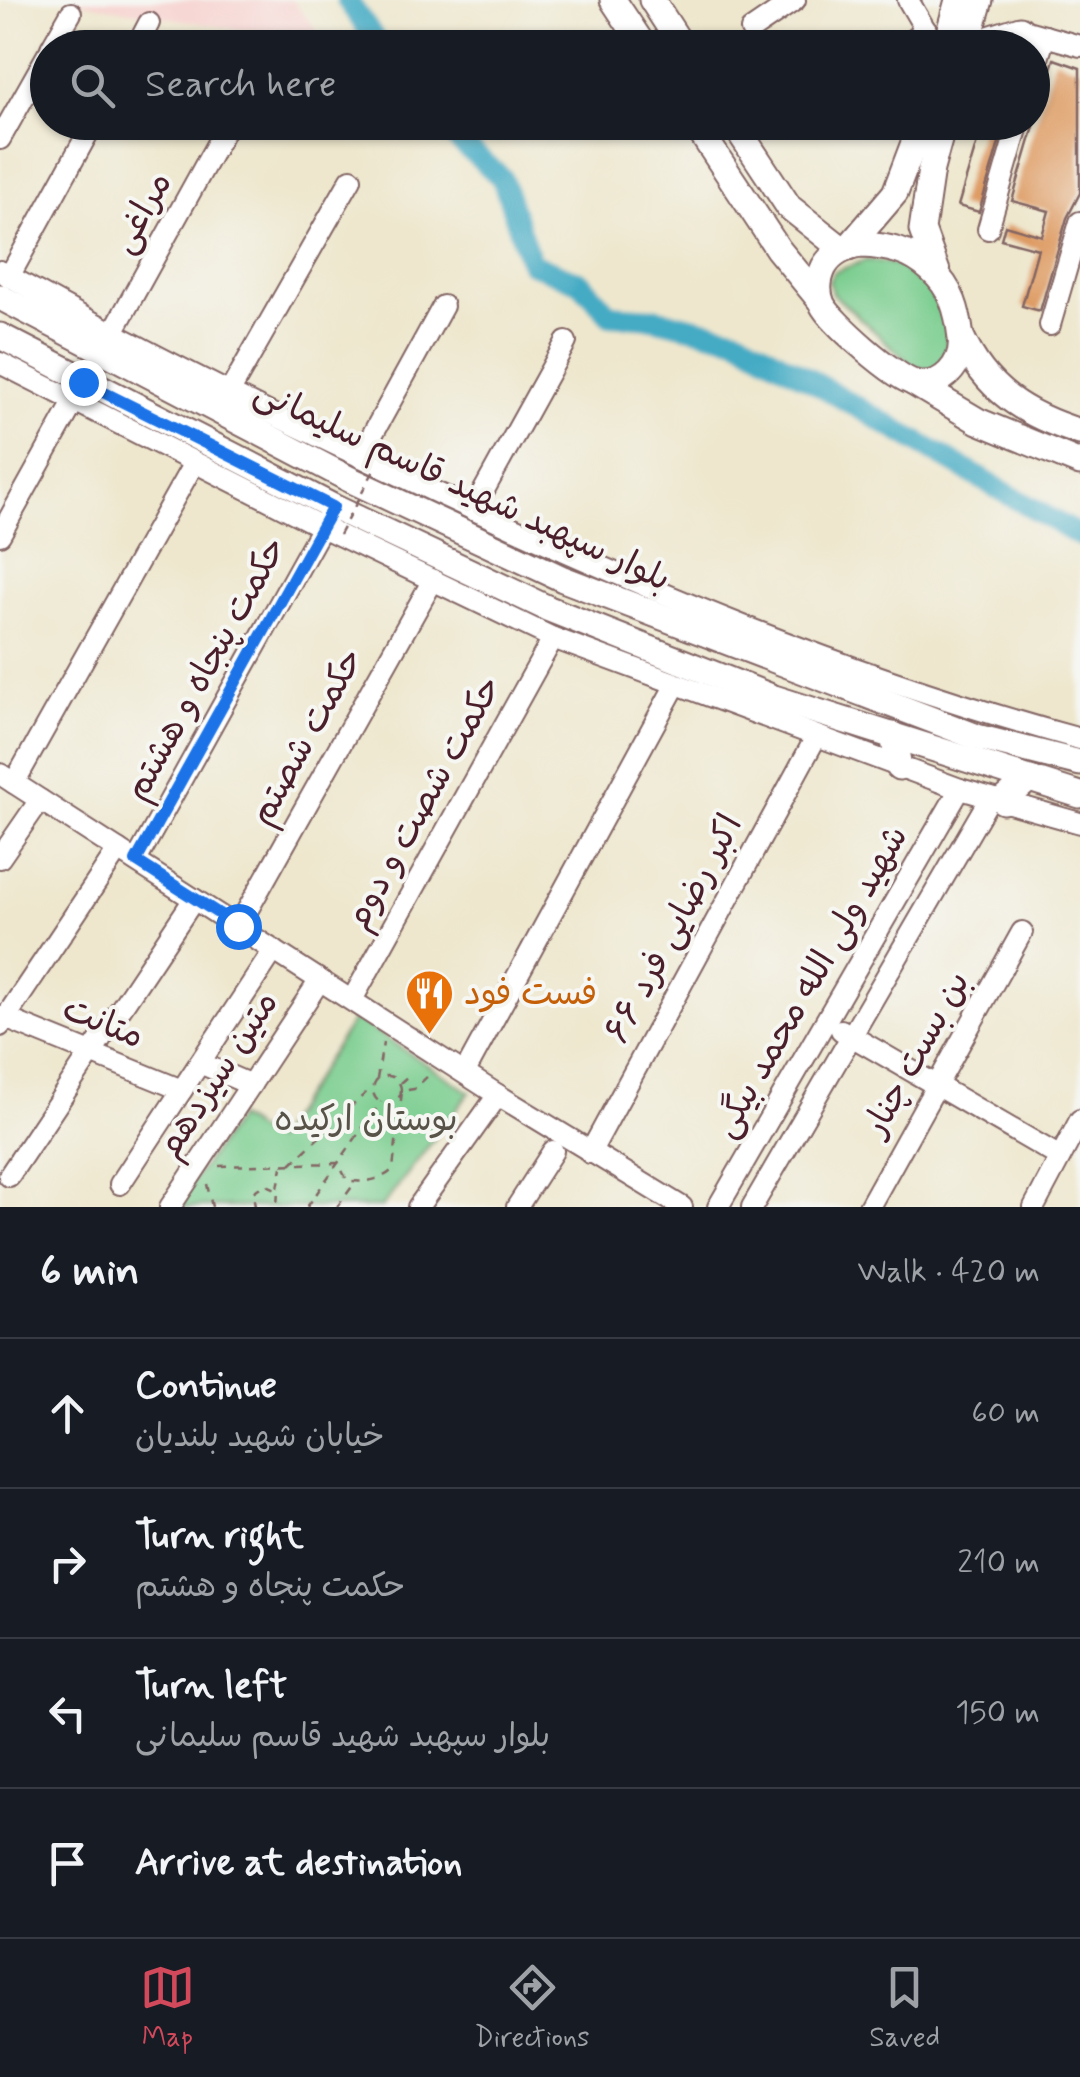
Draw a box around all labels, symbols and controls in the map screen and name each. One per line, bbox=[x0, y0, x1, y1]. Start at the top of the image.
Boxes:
search box bbox=[30, 30, 1050, 140]
icon: search bbox=[65, 58, 120, 113]
text: Search here bbox=[145, 61, 336, 110]
street label: مراغی bbox=[101, 164, 183, 262]
route end bbox=[61, 360, 107, 406]
street label: بلوار سپهبد شهید قاسم سلیمانی bbox=[246, 369, 677, 605]
street label: حکمت پنجاه و هشتم bbox=[114, 529, 299, 810]
street label: حکمت شصتم bbox=[239, 640, 376, 835]
street label: حکمت شصت و دوم bbox=[335, 668, 515, 939]
street label: ۶۶ اکبر رضایی فرد bbox=[594, 807, 754, 1051]
street label: شهید ولی الله محمد بیگی bbox=[703, 817, 919, 1147]
route start bbox=[216, 904, 262, 950]
street label: بن بست چنار bbox=[851, 963, 981, 1147]
restaurant icon: فست فود bbox=[403, 968, 455, 1036]
place label: فست فود bbox=[464, 971, 597, 1017]
street label: متین سیزدهم bbox=[147, 983, 291, 1169]
street label: متانت bbox=[56, 986, 150, 1060]
park label: بوستان ارکیده bbox=[274, 1097, 458, 1143]
text: 6 min bbox=[40, 1245, 139, 1300]
text: Walk · 420 m bbox=[857, 1251, 1040, 1293]
text: Continue bbox=[135, 1362, 277, 1411]
icon: ahead bbox=[40, 1386, 95, 1441]
text: 60 m bbox=[971, 1392, 1040, 1434]
text: خیابان شهید بلندیان bbox=[135, 1416, 384, 1458]
text: Turn right bbox=[135, 1512, 304, 1561]
icon: right bbox=[40, 1536, 95, 1591]
text: 210 m bbox=[957, 1542, 1040, 1584]
text: حکمت پنجاه و هشتم bbox=[135, 1566, 405, 1608]
text: Turn left bbox=[135, 1662, 287, 1711]
icon: left bbox=[40, 1686, 95, 1741]
text: 150 m bbox=[955, 1692, 1040, 1734]
text: بلوار سپهبد شهید قاسم سلیمانی bbox=[135, 1716, 550, 1758]
icon: arrive bbox=[40, 1836, 95, 1891]
text: Arrive at destination bbox=[135, 1839, 462, 1888]
tab: Map bbox=[140, 1960, 195, 2057]
tab: Directions bbox=[475, 1960, 590, 2057]
tab: Saved bbox=[869, 1960, 940, 2057]

